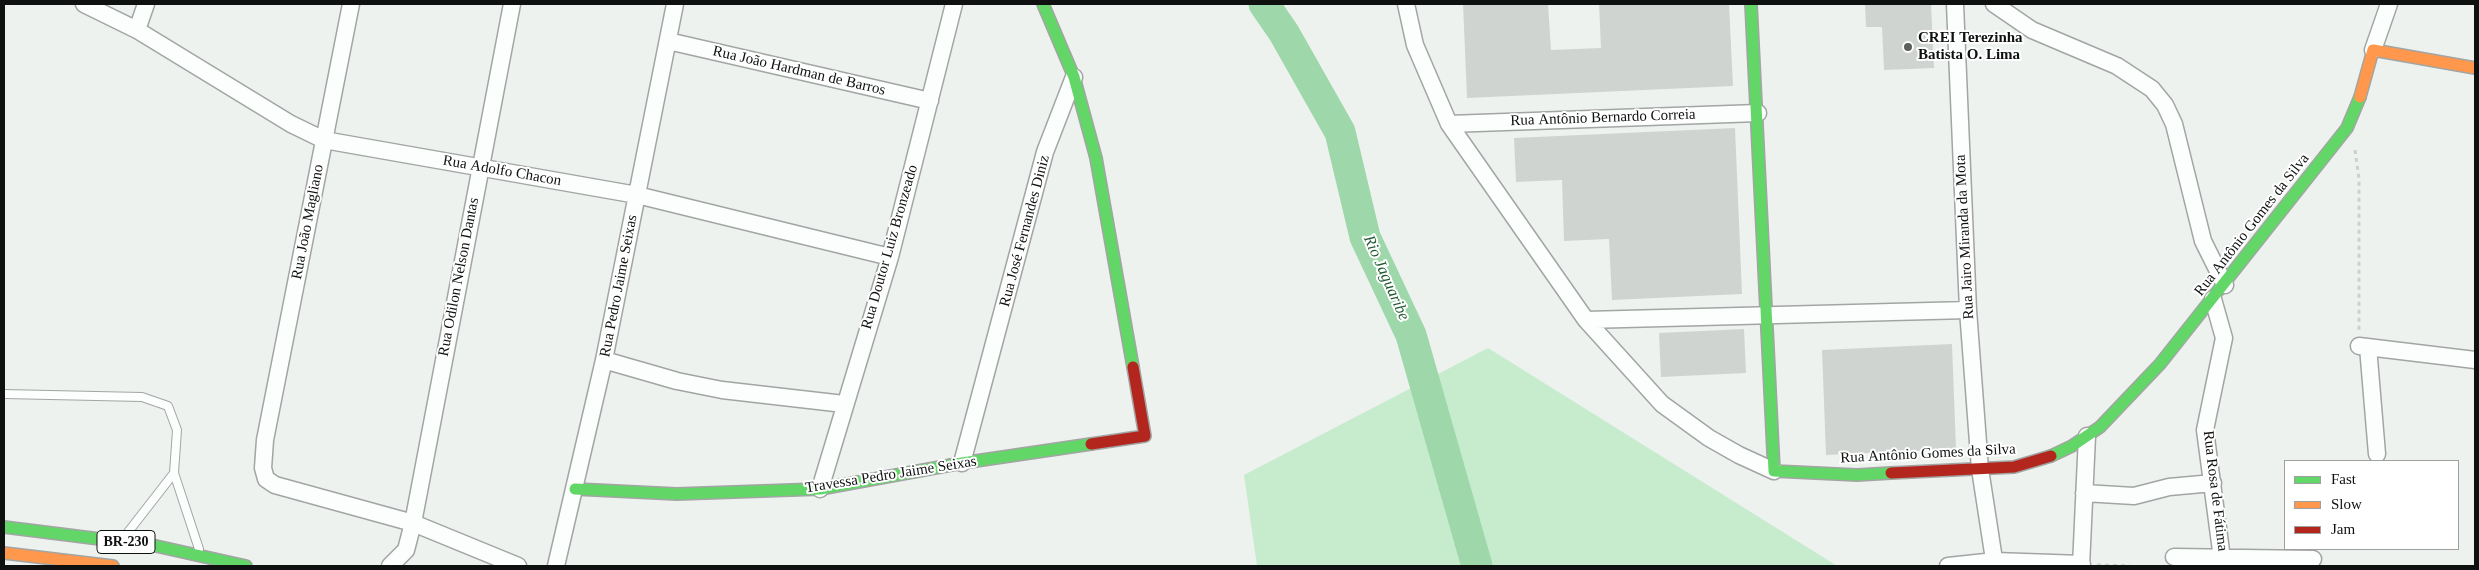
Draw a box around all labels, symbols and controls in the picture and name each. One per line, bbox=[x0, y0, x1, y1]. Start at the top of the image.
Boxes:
place label: CREI Terezinha Batista O. Lima bbox=[1918, 29, 2023, 64]
marker: CREI Terezinha Batista O. Lima bbox=[1902, 41, 1914, 53]
street label: Rua João Hardman de Barros bbox=[711, 42, 887, 100]
street label: Rua Antônio Bernardo Correia bbox=[1510, 106, 1696, 130]
street label: Rua Antônio Gomes da Silva bbox=[2191, 150, 2313, 300]
street label: Rua Adolfo Chacon bbox=[441, 152, 563, 190]
street label: Rua José Fernandes Diniz bbox=[996, 153, 1054, 309]
street label: Rua Jairo Miranda da Mota bbox=[1952, 154, 1978, 320]
street label: Rua João Magliano bbox=[288, 163, 328, 281]
street label: Rua Doutor Luiz Bronzeado bbox=[858, 163, 922, 331]
street label: Rua Odilon Nelson Dantas bbox=[435, 196, 483, 358]
street label: Rua Pedro Jaime Seixas bbox=[596, 213, 642, 359]
water label: Rio Jaguaribe bbox=[1359, 232, 1413, 324]
street label: Rua Rosa de Fátima bbox=[2199, 430, 2231, 552]
street label: Rua Antônio Gomes da Silva bbox=[1840, 440, 2016, 468]
street label: Travessa Pedro Jaime Seixas bbox=[804, 453, 978, 497]
legend bbox=[2284, 460, 2459, 550]
text: Fast bbox=[2331, 471, 2356, 487]
text: Slow bbox=[2331, 496, 2362, 512]
text: Jam bbox=[2331, 521, 2355, 537]
road number: BR-230 bbox=[97, 530, 155, 554]

